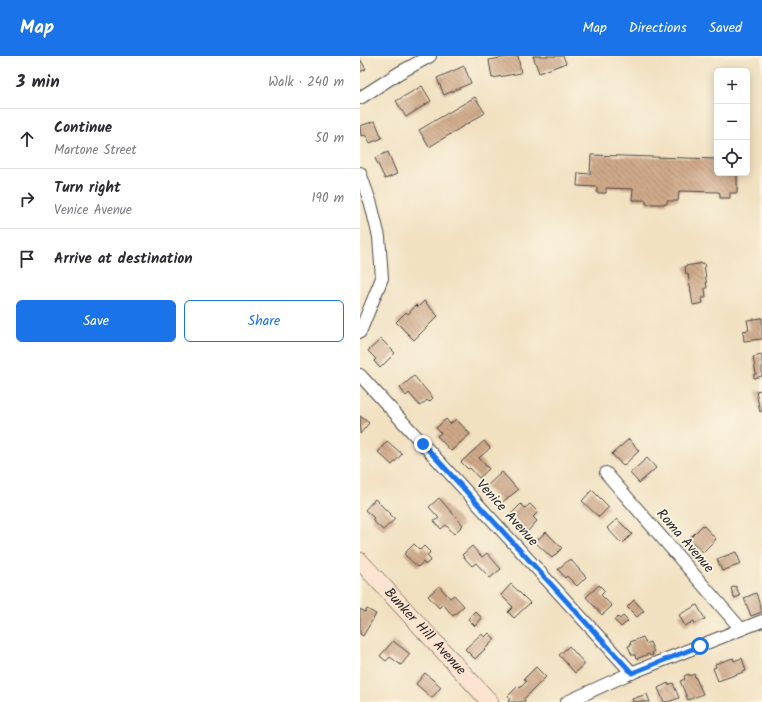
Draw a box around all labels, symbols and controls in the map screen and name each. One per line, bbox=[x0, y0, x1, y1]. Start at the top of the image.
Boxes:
text: Map bbox=[20, 13, 54, 43]
text: Map bbox=[582, 17, 607, 39]
text: Directions bbox=[629, 17, 687, 39]
text: Saved bbox=[709, 17, 742, 39]
map controls bbox=[714, 68, 750, 176]
button: + bbox=[714, 68, 750, 104]
text: 3 min bbox=[16, 69, 60, 96]
text: Walk · 240 m bbox=[268, 72, 344, 93]
button: − bbox=[714, 104, 750, 140]
text: Continue bbox=[54, 116, 112, 140]
icon: ahead bbox=[16, 128, 38, 150]
text: 50 m bbox=[315, 128, 344, 149]
text: Martone Street bbox=[54, 140, 137, 161]
button: locate bbox=[714, 140, 750, 176]
text: Turn right bbox=[54, 176, 121, 200]
icon: right bbox=[16, 188, 38, 210]
text: 190 m bbox=[312, 188, 344, 209]
text: Venice Avenue bbox=[54, 200, 132, 221]
text: Arrive at destination bbox=[54, 247, 193, 271]
icon: arrive bbox=[16, 248, 38, 270]
button: Save bbox=[16, 300, 176, 342]
button: Share bbox=[184, 300, 344, 342]
route end bbox=[414, 435, 432, 453]
street label: Venice Avenue bbox=[471, 474, 544, 552]
street label: Roma Avenue bbox=[651, 504, 720, 579]
street label: Bunker Hill Avenue bbox=[379, 583, 472, 681]
route start bbox=[691, 637, 709, 655]

